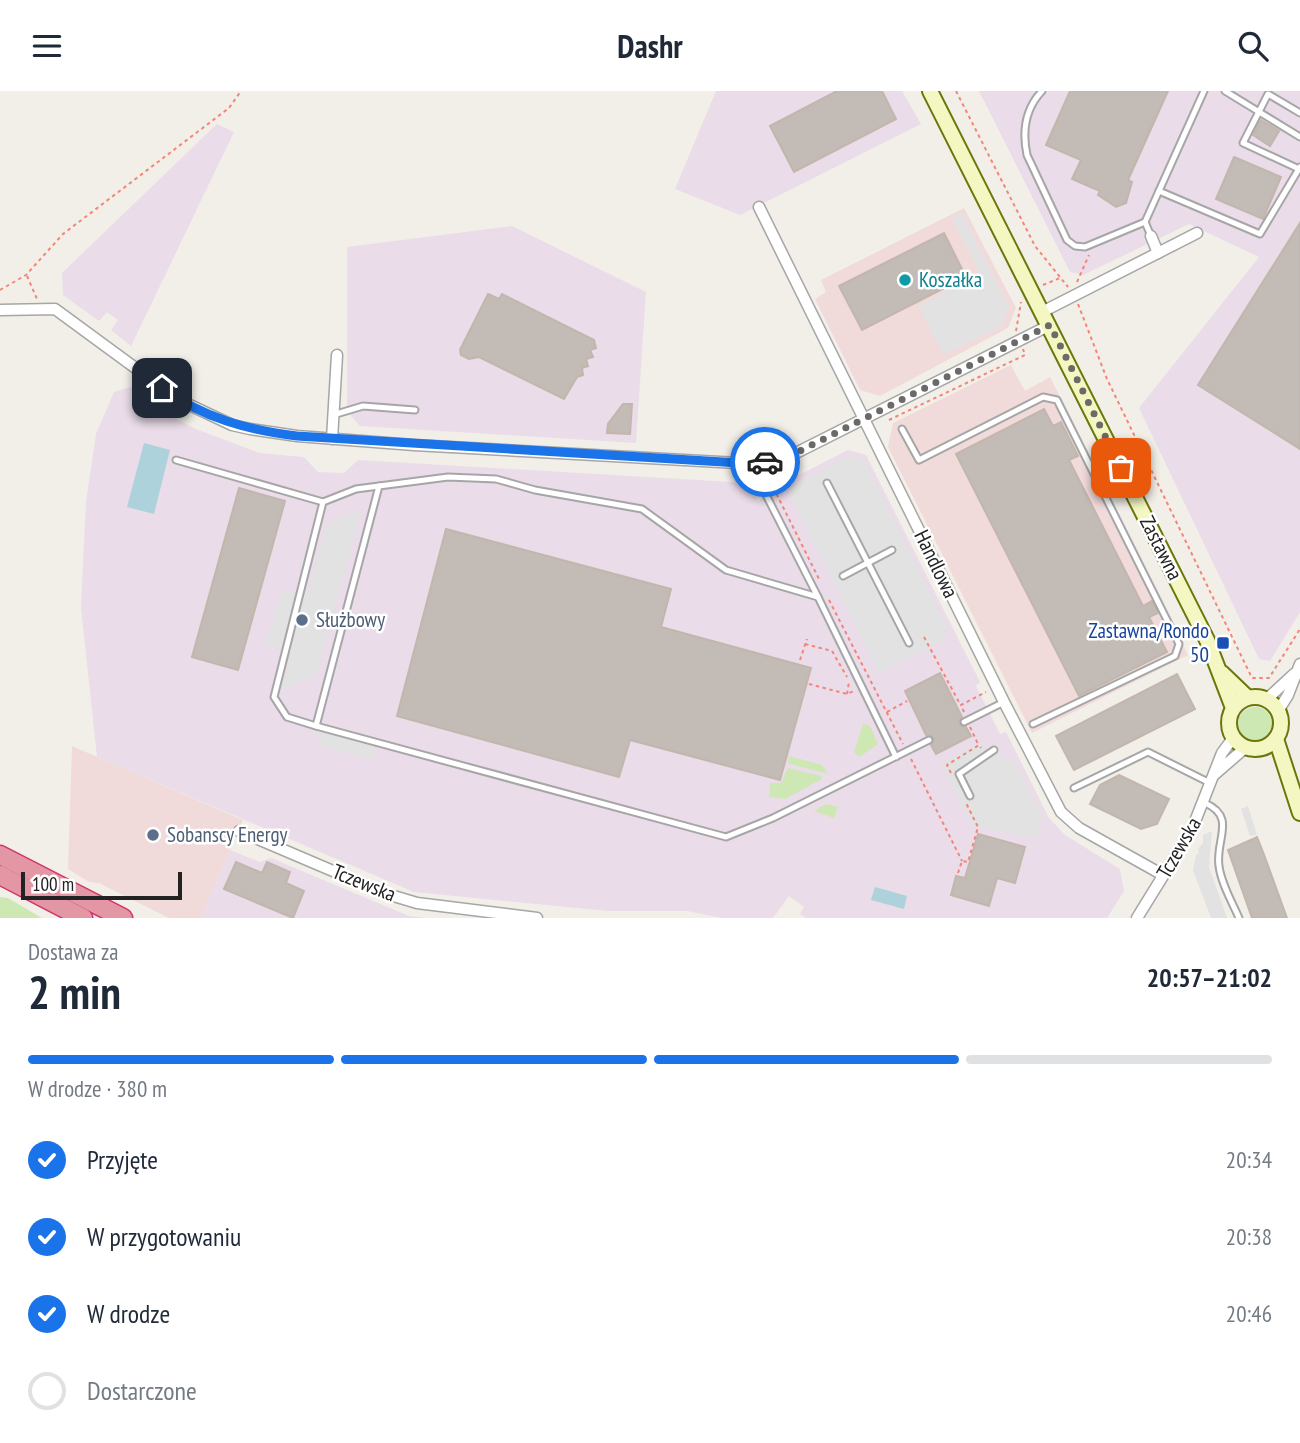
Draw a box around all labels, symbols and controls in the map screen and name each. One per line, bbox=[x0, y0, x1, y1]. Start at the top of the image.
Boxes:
text: Dashr bbox=[617, 25, 683, 67]
icon: menu bbox=[28, 27, 66, 65]
icon: search bbox=[1234, 27, 1272, 65]
place label: Koszałka bbox=[919, 266, 982, 293]
marker: Koszałka bbox=[897, 272, 913, 288]
pin bbox=[132, 358, 192, 418]
icon: home bbox=[143, 369, 181, 407]
courier bbox=[730, 427, 800, 497]
pin bbox=[1091, 438, 1151, 498]
icon: car bbox=[746, 443, 784, 481]
icon: bag bbox=[1102, 449, 1140, 487]
street label: Zastawna bbox=[1134, 511, 1189, 584]
street label: Handlowa bbox=[908, 525, 964, 602]
place label: Służbowy bbox=[316, 606, 385, 633]
marker: Służbowy bbox=[294, 612, 310, 628]
place label: Zastawna/Rondo 50 bbox=[1089, 617, 1209, 668]
marker: Zastawna/Rondo 50 bbox=[1215, 635, 1231, 651]
street label: Tczewska bbox=[1150, 812, 1207, 883]
place label: Sobanscy Energy bbox=[167, 821, 288, 848]
marker: Sobanscy Energy bbox=[145, 827, 161, 843]
street label: Tczewska bbox=[328, 858, 400, 907]
scale bar bbox=[21, 869, 182, 901]
text: 100 m bbox=[32, 872, 74, 896]
text: Dostawa za bbox=[28, 937, 118, 966]
text: 20:57–21:02 bbox=[1147, 961, 1272, 994]
text: 2 min bbox=[28, 962, 121, 1022]
text: W drodze · 380 m bbox=[28, 1074, 167, 1103]
icon: check bbox=[28, 1141, 66, 1179]
text: Przyjęte bbox=[87, 1143, 158, 1176]
text: 20:34 bbox=[1226, 1145, 1272, 1174]
icon: check bbox=[28, 1218, 66, 1256]
text: W przygotowaniu bbox=[87, 1220, 241, 1253]
text: 20:38 bbox=[1226, 1222, 1272, 1251]
icon: check bbox=[28, 1295, 66, 1333]
text: W drodze bbox=[87, 1297, 170, 1330]
text: 20:46 bbox=[1226, 1299, 1272, 1328]
text: Dostarczone bbox=[87, 1374, 197, 1407]

